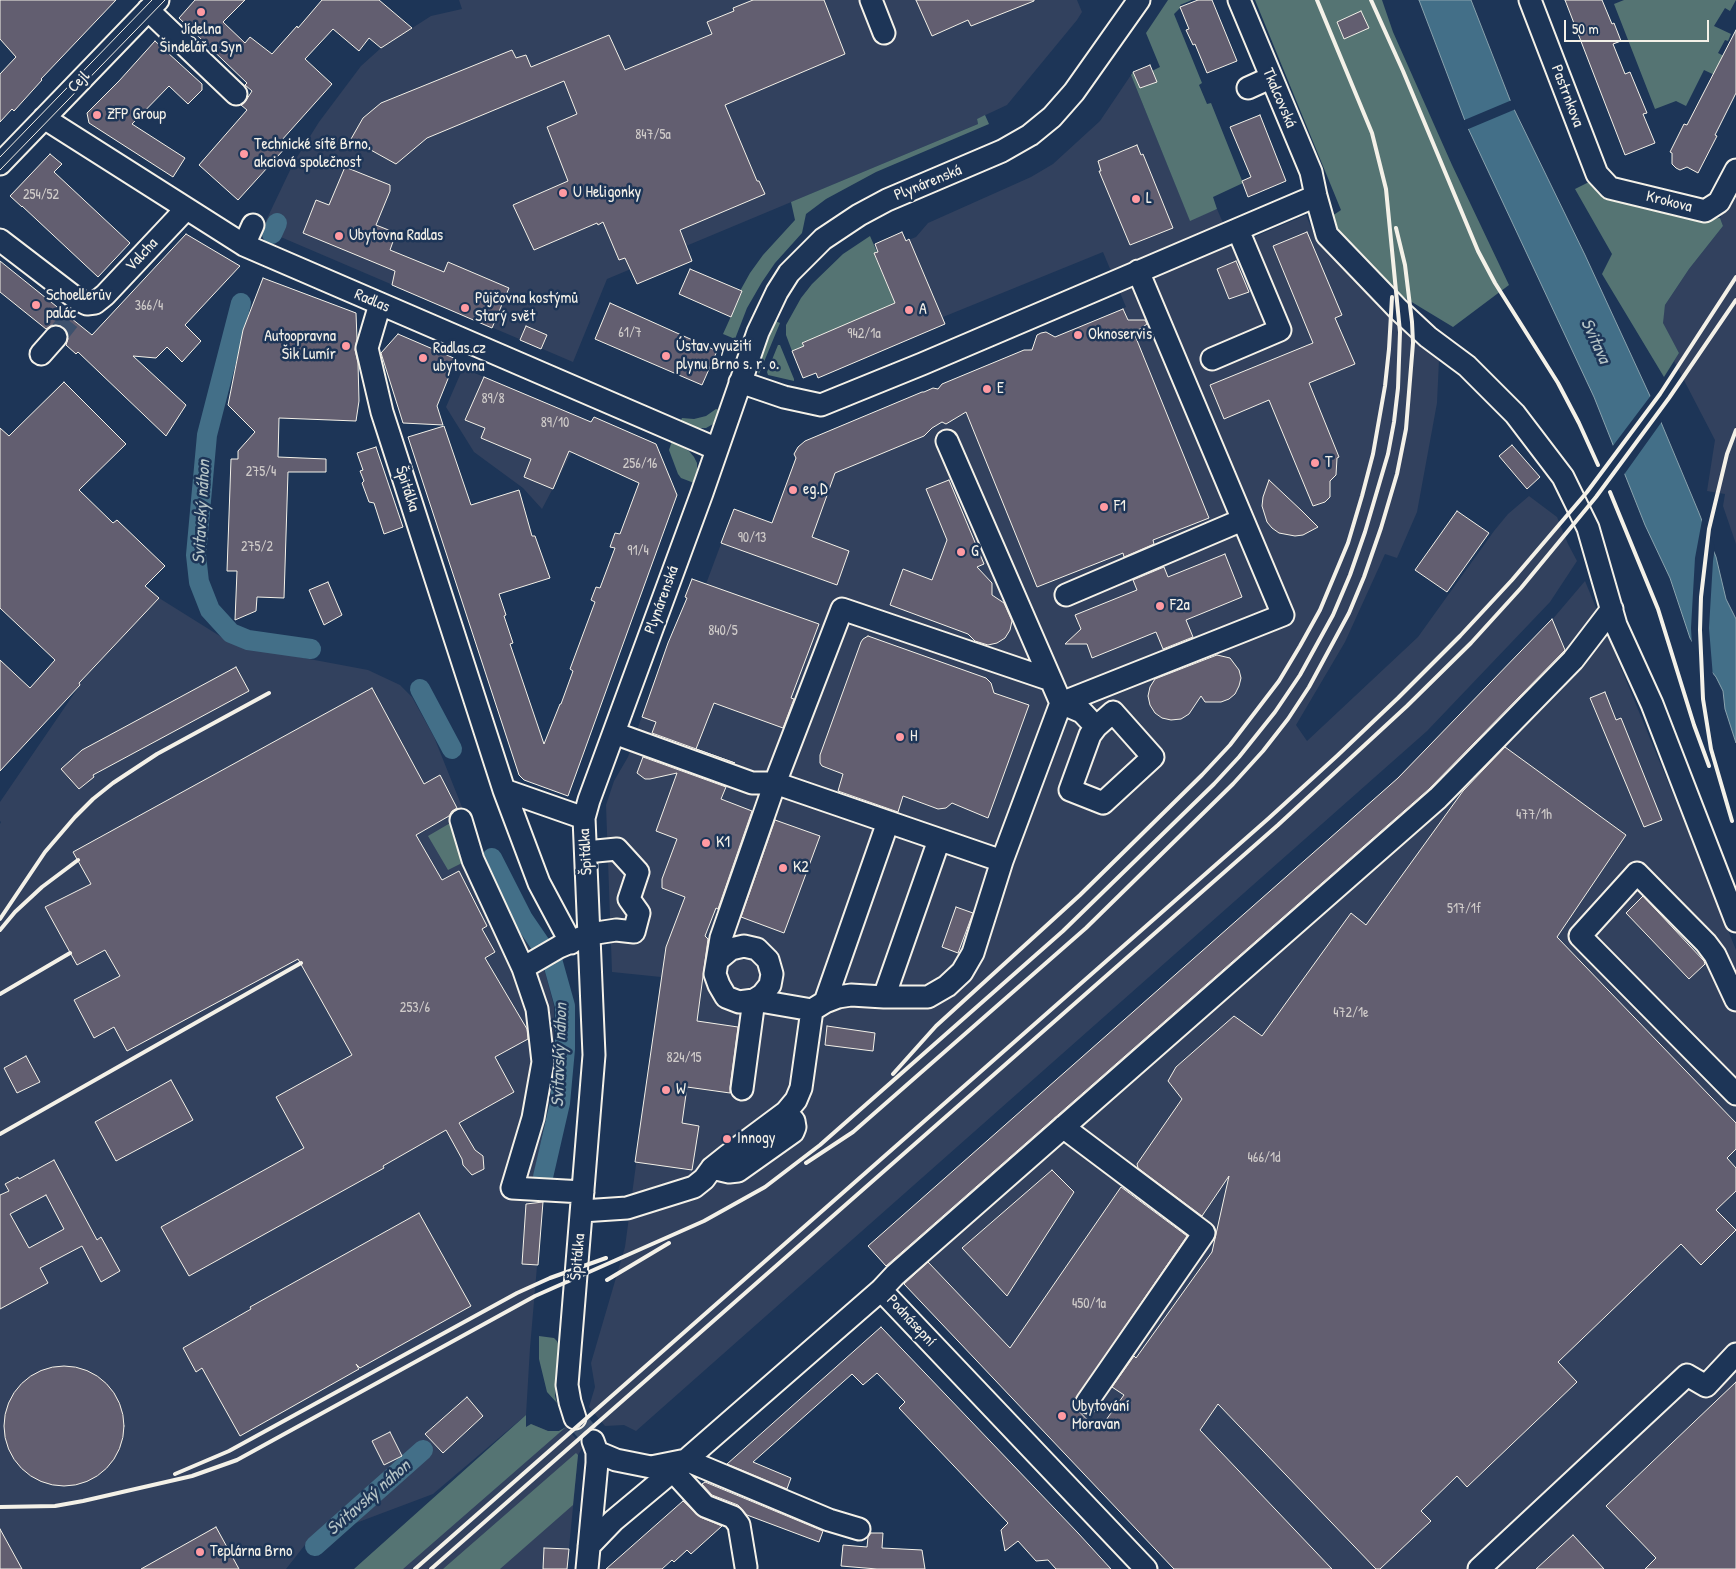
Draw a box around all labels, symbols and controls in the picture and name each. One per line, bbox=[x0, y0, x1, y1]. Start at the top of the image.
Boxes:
marker: Jídelna Šindelář a Syn bbox=[195, 6, 207, 18]
scale bar bbox=[1566, 10, 1711, 42]
text: 50 m bbox=[1572, 18, 1599, 39]
place label: Jídelna Šindelář a Syn bbox=[160, 20, 242, 58]
street label: Pastrnkova bbox=[1546, 62, 1588, 130]
street label: Tkalcovská bbox=[1258, 65, 1300, 131]
street label: Cejl bbox=[64, 67, 94, 97]
place label: ZFP Group bbox=[107, 105, 166, 125]
marker: ZFP Group bbox=[91, 109, 103, 121]
house number: 847/5a bbox=[635, 127, 671, 143]
place label: Technické sítě Brno, akciová společnost bbox=[254, 135, 371, 173]
marker: Technické sítě Brno, akciová společnost bbox=[238, 148, 250, 160]
street label: Plynárenská bbox=[891, 161, 965, 205]
place label: U Heligonky bbox=[573, 183, 641, 203]
house number: 254/52 bbox=[23, 187, 59, 203]
marker: U Heligonky bbox=[557, 187, 569, 199]
street label: Krokova bbox=[1644, 187, 1694, 217]
place label: L bbox=[1146, 189, 1152, 209]
marker: L bbox=[1130, 193, 1142, 205]
place label: Ubytovna Radlas bbox=[349, 226, 443, 246]
marker: Ubytovna Radlas bbox=[333, 230, 345, 242]
street label: Valcha bbox=[122, 234, 162, 276]
street label: Radlas bbox=[351, 285, 393, 317]
place label: Schoellerův palác bbox=[46, 286, 111, 324]
place label: Půjčovna kostýmů Starý svět bbox=[475, 289, 578, 327]
house number: 366/4 bbox=[135, 298, 163, 314]
marker: Schoellerův palác bbox=[30, 299, 42, 311]
place label: A bbox=[919, 300, 927, 320]
marker: Půjčovna kostýmů Starý svět bbox=[459, 302, 471, 314]
marker: A bbox=[903, 304, 915, 316]
water label: Svitava bbox=[1575, 315, 1615, 367]
house number: 61/7 bbox=[618, 325, 642, 341]
place label: Oknoservis bbox=[1088, 325, 1152, 345]
house number: 942/1a bbox=[847, 326, 881, 342]
place label: Autoopravna Šik Lumír bbox=[264, 327, 336, 365]
marker: Oknoservis bbox=[1072, 329, 1084, 341]
place label: Ústav využití plynu Brno s. r. o. bbox=[676, 337, 779, 375]
place label: Radlas.cz ubytovna bbox=[433, 339, 486, 377]
marker: Autoopravna Šik Lumír bbox=[340, 340, 352, 352]
marker: Ústav využití plynu Brno s. r. o. bbox=[660, 350, 672, 362]
marker: Radlas.cz ubytovna bbox=[417, 352, 429, 364]
place label: E bbox=[997, 379, 1004, 399]
marker: E bbox=[981, 383, 993, 395]
house number: 89/8 bbox=[481, 391, 505, 407]
house number: 89/10 bbox=[541, 415, 569, 431]
place label: T bbox=[1325, 453, 1332, 473]
house number: 256/16 bbox=[623, 456, 657, 472]
marker: T bbox=[1309, 457, 1321, 469]
water label: Svitavský náhon bbox=[188, 459, 216, 565]
house number: 275/4 bbox=[246, 464, 276, 480]
street label: Špitálka bbox=[391, 464, 423, 514]
place label: eg.D bbox=[803, 480, 828, 500]
marker: eg.D bbox=[787, 484, 799, 496]
place label: F1 bbox=[1114, 497, 1126, 517]
marker: F1 bbox=[1098, 501, 1110, 513]
house number: 90/13 bbox=[738, 530, 766, 546]
house number: 275/2 bbox=[241, 539, 273, 555]
place label: G bbox=[971, 542, 979, 562]
house number: 91/4 bbox=[627, 543, 649, 559]
marker: G bbox=[955, 546, 967, 558]
street label: Plynárenská bbox=[641, 563, 683, 637]
place label: F2a bbox=[1170, 596, 1190, 616]
marker: F2a bbox=[1154, 600, 1166, 612]
house number: 840/5 bbox=[708, 623, 738, 639]
place label: H bbox=[910, 727, 917, 747]
marker: H bbox=[894, 731, 906, 743]
house number: 477/1h bbox=[1516, 807, 1552, 823]
street label: Špitálka bbox=[575, 828, 597, 876]
place label: K1 bbox=[716, 833, 730, 853]
marker: K1 bbox=[700, 837, 712, 849]
place label: K2 bbox=[793, 858, 809, 878]
marker: K2 bbox=[777, 862, 789, 874]
house number: 517/1f bbox=[1447, 901, 1481, 917]
house number: 253/6 bbox=[400, 1000, 430, 1016]
water label: Svitavský náhon bbox=[547, 1003, 573, 1107]
house number: 472/1e bbox=[1333, 1005, 1369, 1021]
house number: 824/15 bbox=[667, 1050, 701, 1066]
place label: W bbox=[676, 1080, 686, 1100]
marker: W bbox=[660, 1084, 672, 1096]
place label: Innogy bbox=[737, 1129, 776, 1149]
marker: Innogy bbox=[721, 1133, 733, 1145]
house number: 466/1d bbox=[1248, 1150, 1280, 1166]
street label: Špitálka bbox=[566, 1233, 590, 1281]
street label: Podnásepní bbox=[882, 1291, 940, 1351]
house number: 450/1a bbox=[1072, 1296, 1106, 1312]
place label: Ubytování Moravan bbox=[1072, 1397, 1130, 1435]
marker: Ubytování Moravan bbox=[1056, 1410, 1068, 1422]
water label: Svitavský náhon bbox=[323, 1456, 415, 1540]
place label: Teplárna Brno bbox=[210, 1542, 293, 1562]
marker: Teplárna Brno bbox=[194, 1546, 206, 1558]

